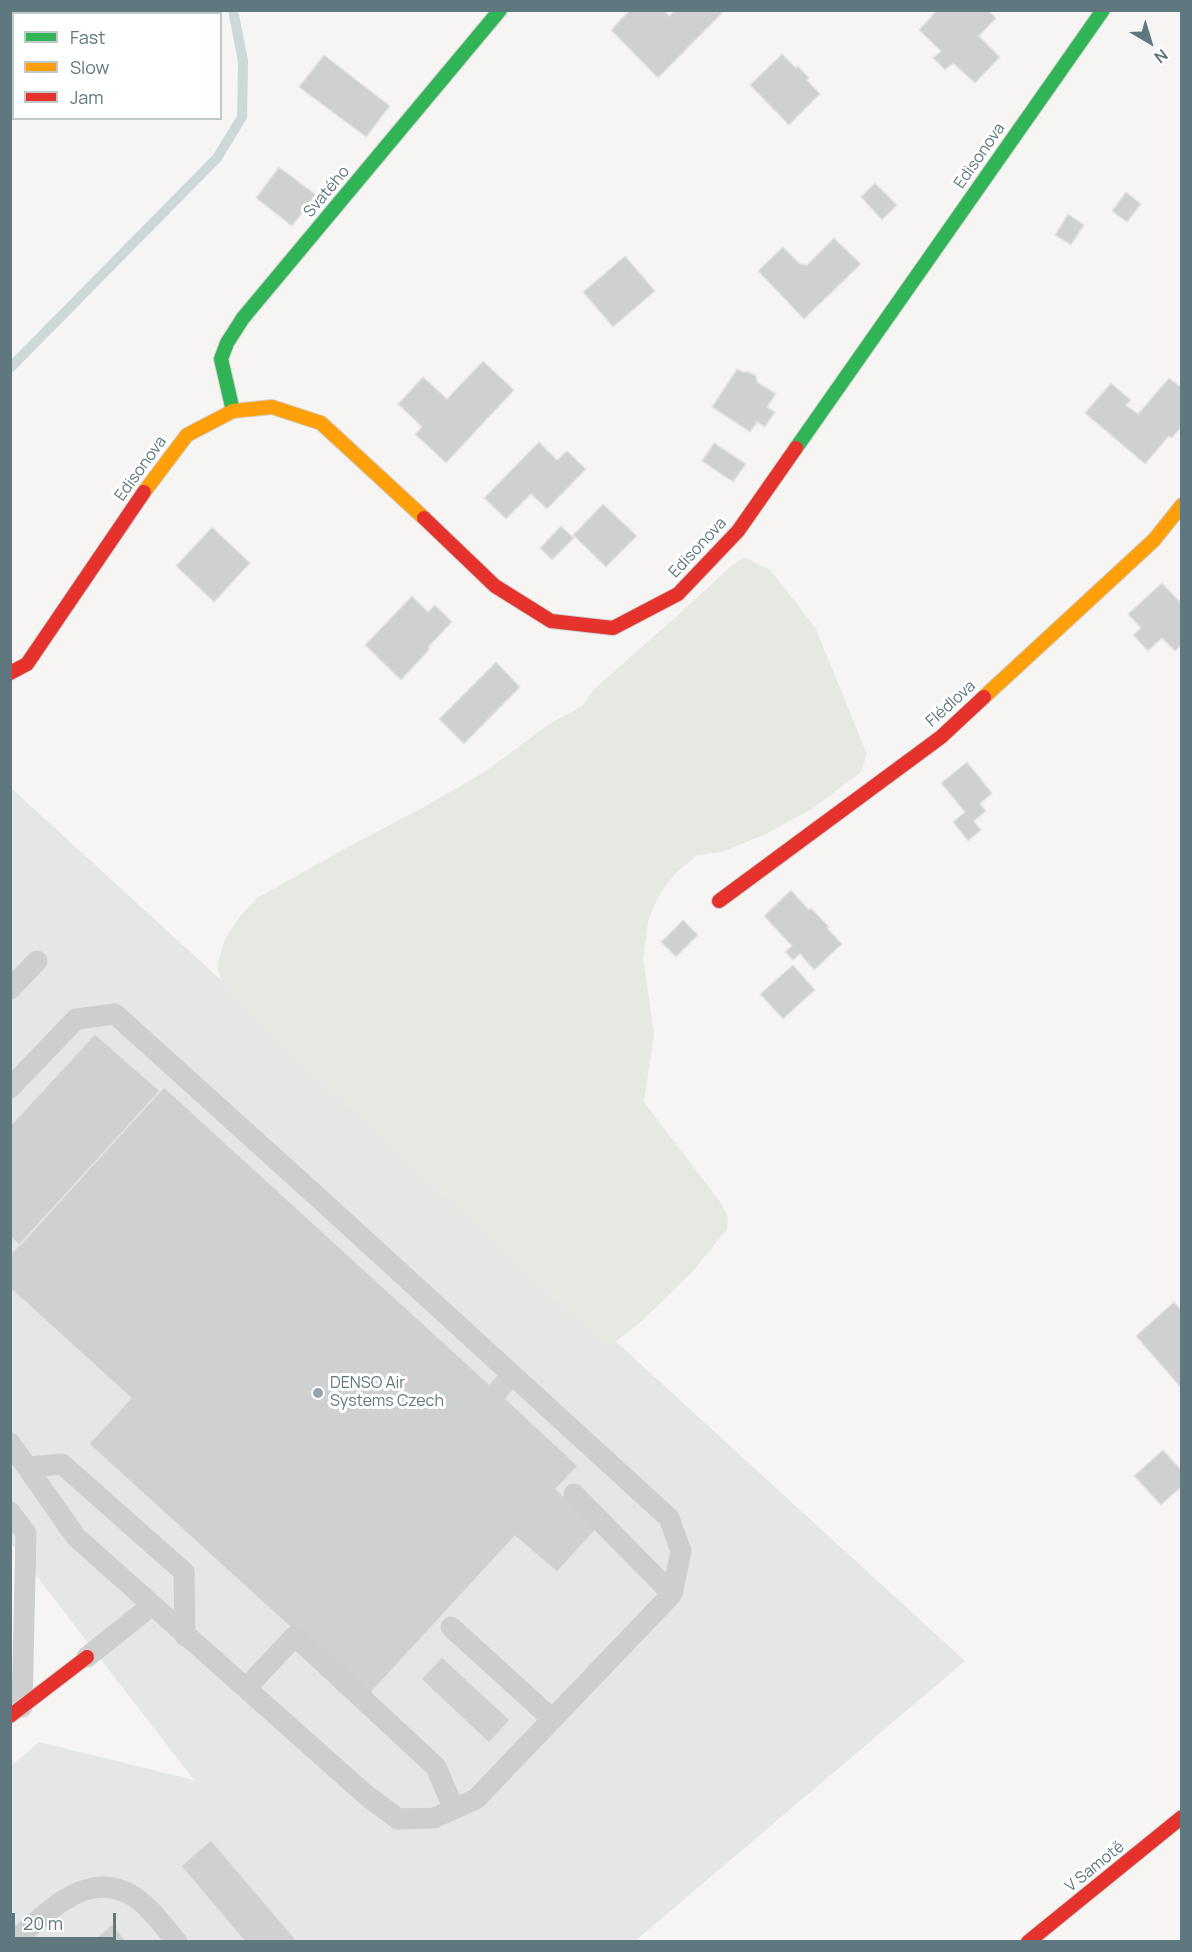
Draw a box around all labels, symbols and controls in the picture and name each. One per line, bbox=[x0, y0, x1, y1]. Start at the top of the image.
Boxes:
legend bbox=[12, 12, 222, 120]
north arrow bbox=[1120, 12, 1180, 72]
text: Fast bbox=[70, 25, 105, 49]
text: N bbox=[1150, 44, 1172, 68]
text: Slow bbox=[70, 55, 109, 79]
text: Jam bbox=[70, 85, 104, 109]
street label: Edisonova bbox=[951, 120, 1009, 192]
street label: Svatého bbox=[300, 162, 354, 222]
street label: Edisonova bbox=[111, 433, 171, 505]
street label: Edisonova bbox=[665, 514, 731, 582]
street label: Flédlova bbox=[922, 677, 980, 731]
place label: DENSO Air Systems Czech bbox=[330, 1374, 444, 1412]
marker: DENSO Air Systems Czech bbox=[311, 1386, 325, 1400]
street label: V Samotě bbox=[1062, 1837, 1128, 1897]
scale bar bbox=[15, 1901, 118, 1939]
text: 20 m bbox=[23, 1911, 63, 1935]

